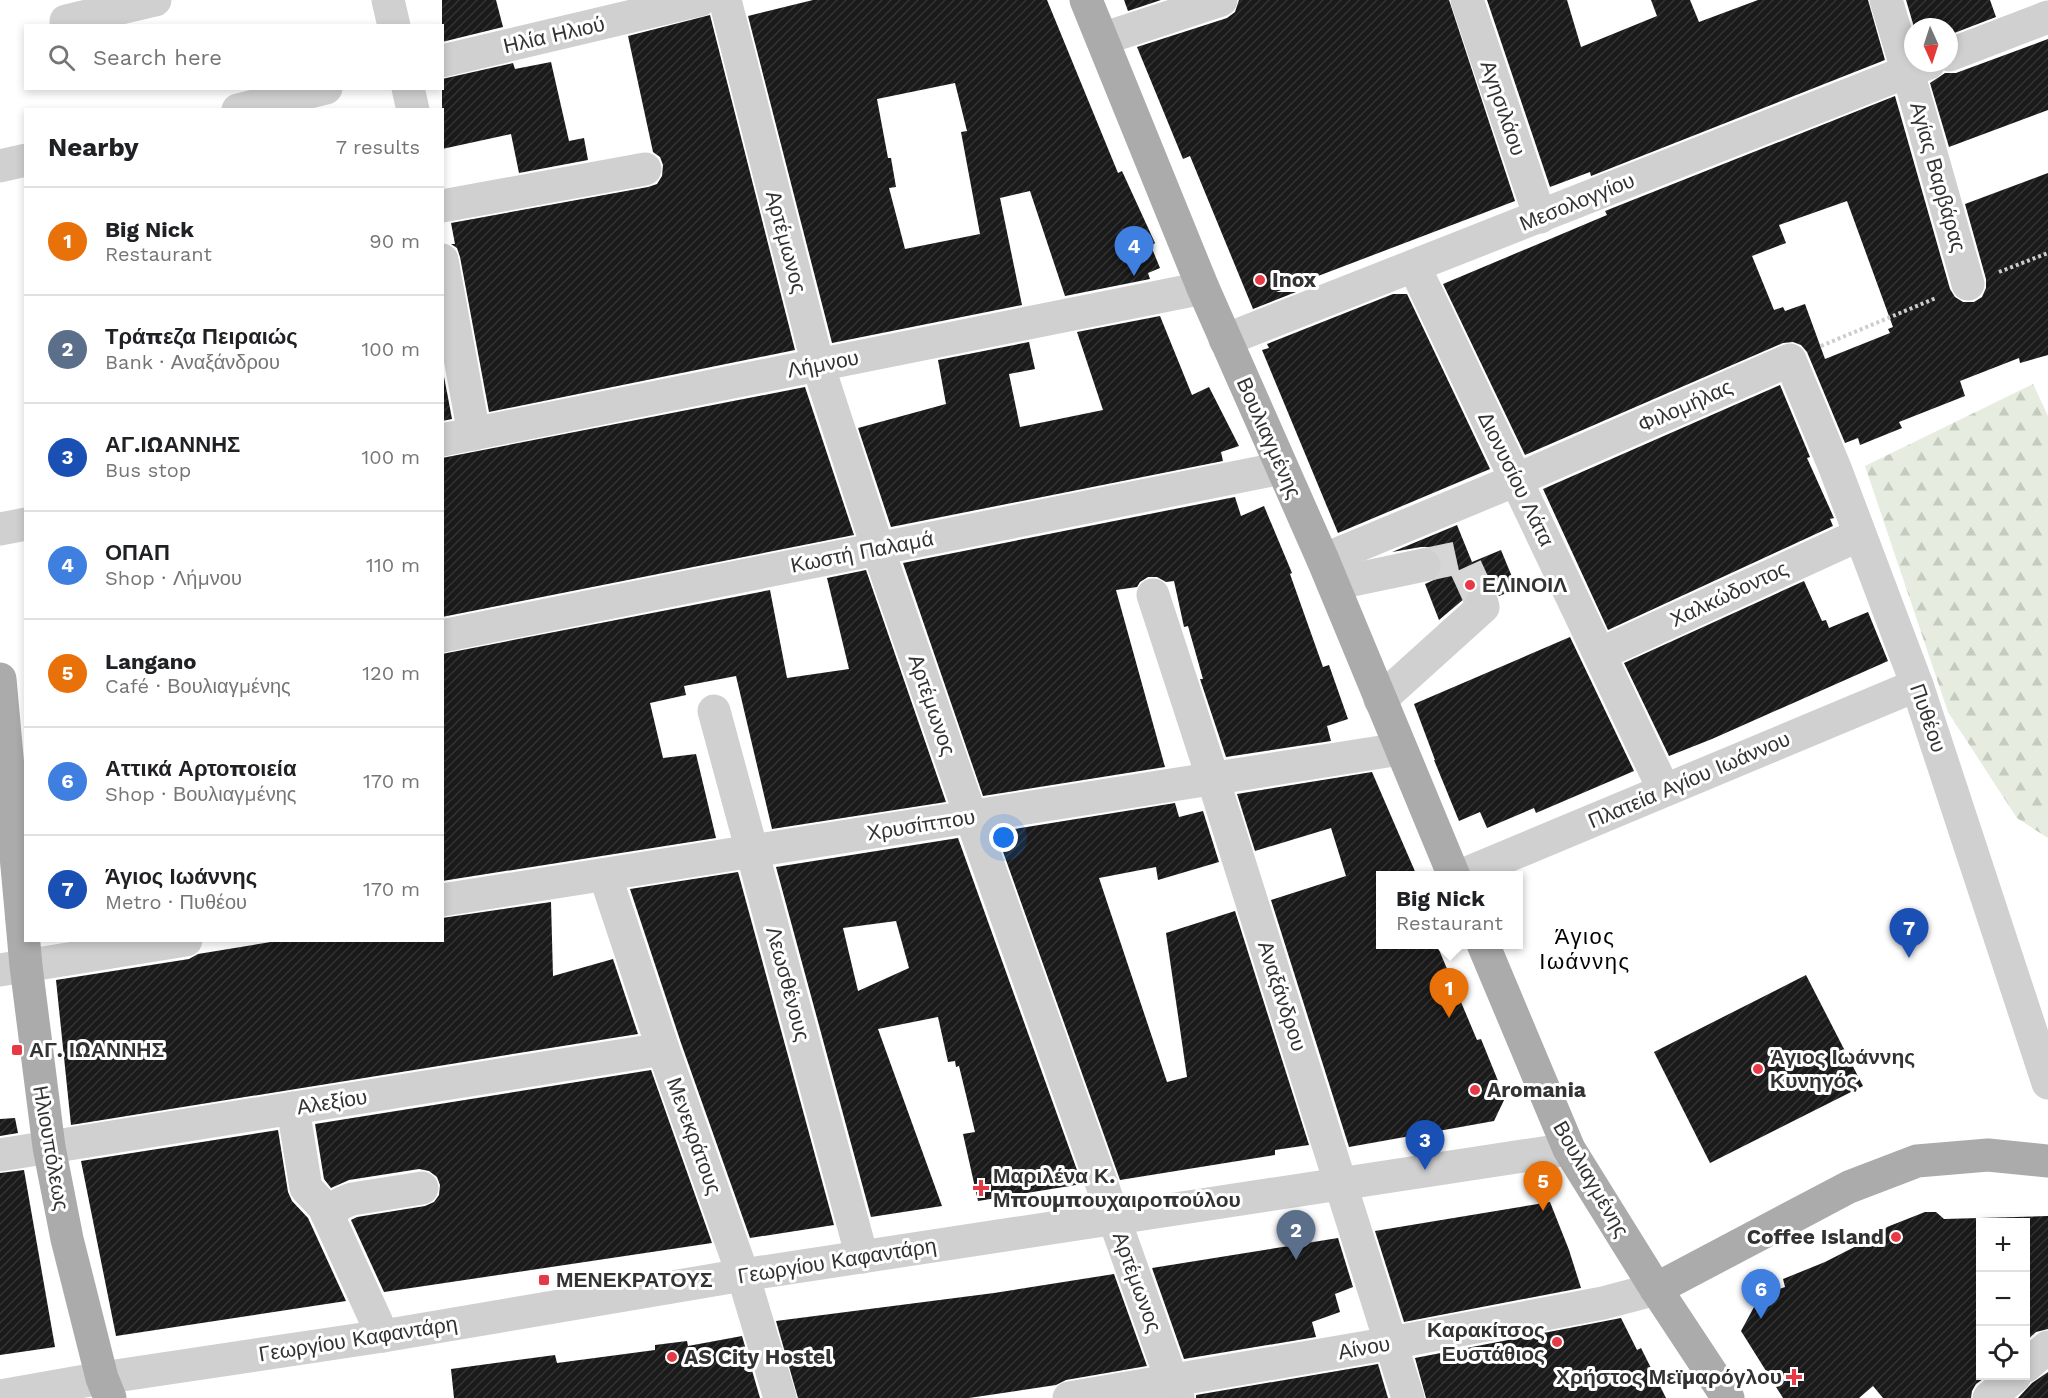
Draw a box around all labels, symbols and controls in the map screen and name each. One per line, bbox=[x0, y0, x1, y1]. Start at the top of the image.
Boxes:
street label: Ηλία Ηλιού bbox=[501, 11, 607, 58]
north arrow bbox=[1904, 18, 1958, 72]
search box bbox=[24, 24, 444, 90]
icon: search bbox=[45, 41, 78, 74]
text: Search here bbox=[93, 45, 222, 70]
street label: Αγησιλάου bbox=[1476, 57, 1531, 159]
street label: Αγίας Βαρβάρας bbox=[1905, 99, 1972, 255]
text: Nearby bbox=[48, 132, 139, 162]
text: 7 results bbox=[336, 135, 420, 159]
street label: Μεσολογγίου bbox=[1516, 167, 1638, 236]
street label: Αρτέμωνος bbox=[761, 188, 812, 296]
text: Big Nick bbox=[105, 217, 194, 242]
pin: 4 bbox=[1114, 226, 1154, 276]
text: 1 bbox=[63, 229, 72, 253]
text: 90 m bbox=[369, 229, 420, 253]
text: Restaurant bbox=[105, 242, 212, 266]
place label: Inox bbox=[1272, 267, 1317, 292]
marker: Inox bbox=[1253, 273, 1267, 287]
text: Τράπεζα Πειραιώς bbox=[105, 324, 298, 349]
text: 2 bbox=[62, 337, 73, 361]
text: 100 m bbox=[361, 337, 420, 361]
street label: Λήμνου bbox=[785, 344, 861, 383]
text: Bank · Αναξάνδρου bbox=[105, 350, 280, 374]
street label: Βουλιαγμένης bbox=[1232, 373, 1307, 502]
street label: Φιλομήλας bbox=[1634, 374, 1736, 437]
street label: Διονυσίου Λάτα bbox=[1473, 407, 1560, 550]
text: ΑΓ.ΙΩΑΝΝΗΣ bbox=[105, 432, 240, 457]
text: 3 bbox=[62, 445, 73, 469]
text: 100 m bbox=[361, 445, 420, 469]
text: Bus stop bbox=[105, 458, 191, 482]
street label: Κωστή Παλαμά bbox=[788, 525, 935, 578]
text: ΟΠΑΠ bbox=[105, 540, 170, 565]
text: 4 bbox=[61, 553, 74, 577]
text: 110 m bbox=[366, 553, 420, 577]
street label: Χαλκώδοντος bbox=[1666, 555, 1792, 632]
text: Shop · Λήμνου bbox=[105, 566, 242, 590]
place label: ΕΛΙΝΟΙΛ bbox=[1482, 572, 1567, 597]
marker: ΕΛΙΝΟΙΛ bbox=[1463, 578, 1477, 592]
text: Langano bbox=[105, 649, 197, 674]
street label: Αρτέμωνος bbox=[904, 651, 961, 759]
text: 5 bbox=[62, 661, 73, 685]
text: 120 m bbox=[362, 661, 420, 685]
text: Café · Βουλιαγμένης bbox=[105, 674, 291, 698]
street label: Πυθέου bbox=[1905, 680, 1952, 755]
street label: Πλατεία Αγίου Ιωάννου bbox=[1584, 726, 1793, 833]
text: Αττικά Αρτοποιεία bbox=[105, 756, 297, 781]
text: 6 bbox=[61, 769, 74, 793]
text: 170 m bbox=[363, 769, 420, 793]
text: Shop · Βουλιαγμένης bbox=[105, 782, 296, 806]
street label: Χρυσίππου bbox=[865, 804, 977, 845]
your location bbox=[989, 823, 1018, 852]
text: Άγιος Ιωάννης bbox=[105, 864, 257, 889]
popup bbox=[1376, 871, 1523, 949]
text: 7 bbox=[61, 877, 74, 901]
text: 170 m bbox=[363, 877, 420, 901]
text: Big Nick bbox=[1396, 886, 1485, 911]
text: Metro · Πυθέου bbox=[105, 890, 247, 914]
pin: 7 bbox=[1890, 908, 1928, 958]
text: Restaurant bbox=[1396, 911, 1503, 935]
street label: Λεωσθένους bbox=[761, 924, 816, 1044]
district label: Άγιος Ιωάννης bbox=[1539, 924, 1631, 974]
street label: Αναξάνδρου bbox=[1253, 938, 1312, 1054]
pin: 1 bbox=[1430, 968, 1468, 1018]
place label: ΑΓ. ΙΩΑΝΝΗΣ bbox=[29, 1037, 164, 1062]
marker: ΑΓ. ΙΩΑΝΝΗΣ bbox=[10, 1043, 24, 1057]
place label: Άγιος Ιωάννης Κυνηγός bbox=[1770, 1044, 1915, 1093]
marker: Άγιος Ιωάννης Κυνηγός bbox=[1751, 1062, 1765, 1076]
street label: Μενεκράτους bbox=[662, 1074, 727, 1198]
place label: Aromania bbox=[1487, 1077, 1587, 1102]
street label: Ηλιουπόλεως bbox=[28, 1083, 75, 1212]
marker: Aromania bbox=[1468, 1083, 1482, 1097]
street label: Αλεξίου bbox=[295, 1084, 369, 1119]
street label: Βουλιαγμένης bbox=[1548, 1116, 1635, 1241]
pin: 3 bbox=[1406, 1120, 1444, 1170]
pin: 5 bbox=[1524, 1162, 1562, 1211]
place label: Μαριλένα Κ. Μπουμπουχαιροπούλου bbox=[993, 1163, 1241, 1212]
marker: Μαριλένα Κ. Μπουμπουχαιροπούλου bbox=[974, 1181, 988, 1195]
pin: 2 bbox=[1276, 1210, 1316, 1260]
map controls bbox=[1976, 1218, 2030, 1380]
button: + bbox=[1976, 1218, 2030, 1272]
place label: Coffee Island bbox=[1747, 1224, 1884, 1249]
street label: Αρτέμωνος bbox=[1108, 1228, 1167, 1335]
marker: Coffee Island bbox=[1889, 1230, 1903, 1244]
street label: Γεωργίου Καφαντάρη bbox=[736, 1232, 938, 1289]
place label: ΜΕΝΕΚΡΑΤΟΥΣ bbox=[556, 1267, 713, 1292]
pin: 6 bbox=[1742, 1270, 1780, 1319]
button: − bbox=[1976, 1272, 2030, 1326]
marker: ΜΕΝΕΚΡΑΤΟΥΣ bbox=[537, 1273, 551, 1287]
street label: Γεωργίου Καφαντάρη bbox=[257, 1310, 459, 1367]
place label: Καρακίτσος Ευστάθιος bbox=[1427, 1317, 1545, 1366]
button: locate bbox=[1976, 1326, 2030, 1380]
street label: Αίνου bbox=[1336, 1331, 1392, 1364]
marker: Καρακίτσος Ευστάθιος bbox=[1550, 1335, 1564, 1349]
place label: AS City Hostel bbox=[684, 1344, 832, 1369]
marker: AS City Hostel bbox=[665, 1350, 679, 1364]
place label: Χρήστος Μεϊμαρόγλου bbox=[1556, 1364, 1782, 1389]
marker: Χρήστος Μεϊμαρόγλου bbox=[1787, 1370, 1801, 1384]

